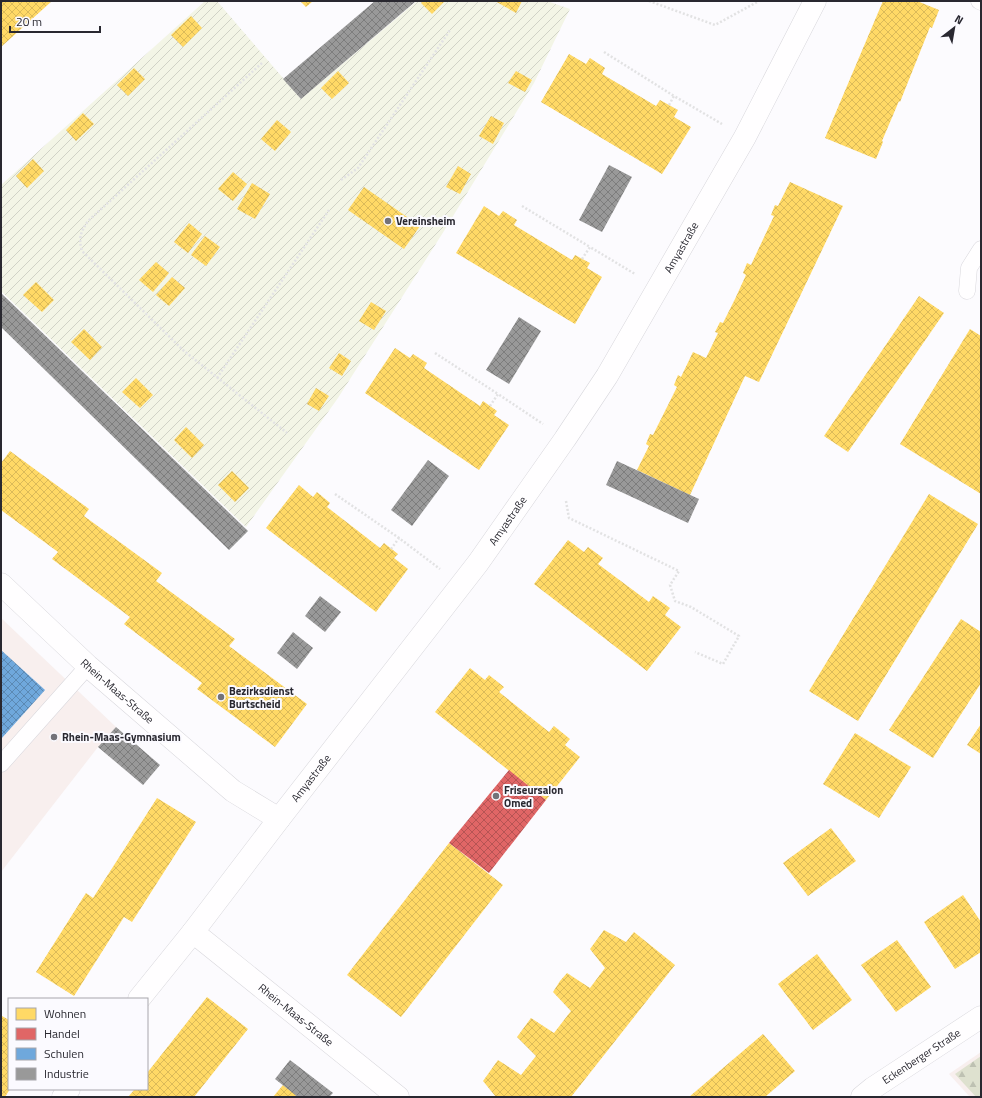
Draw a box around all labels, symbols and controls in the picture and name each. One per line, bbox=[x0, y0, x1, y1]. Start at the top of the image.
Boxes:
scale bar bbox=[10, 8, 100, 34]
north arrow bbox=[934, 8, 974, 48]
text: N bbox=[952, 11, 967, 28]
text: 20 m bbox=[16, 12, 42, 31]
place label: Vereinsheim bbox=[396, 213, 456, 229]
marker: Vereinsheim bbox=[383, 216, 393, 226]
street label: Amyastraße bbox=[660, 218, 703, 276]
street label: Amyastraße bbox=[485, 493, 531, 548]
street label: Rhein-Maas-Straße bbox=[77, 655, 158, 728]
place label: Bezirksdienst Burtscheid bbox=[229, 683, 294, 712]
marker: Bezirksdienst Burtscheid bbox=[216, 692, 226, 702]
place label: Rhein-Maas-Gymnasium bbox=[62, 729, 181, 745]
marker: Rhein-Maas-Gymnasium bbox=[49, 732, 59, 742]
street label: Amyastraße bbox=[287, 750, 335, 805]
place label: Friseursalon Omed bbox=[504, 782, 563, 811]
marker: Friseursalon Omed bbox=[491, 791, 501, 801]
street label: Rhein-Maas-Straße bbox=[255, 980, 337, 1050]
legend bbox=[8, 998, 148, 1090]
text: Wohnen bbox=[44, 1004, 86, 1023]
text: Handel bbox=[44, 1024, 80, 1043]
street label: Eckenberger Straße bbox=[879, 1024, 964, 1088]
text: Schulen bbox=[44, 1044, 84, 1063]
text: Industrie bbox=[44, 1064, 89, 1083]

